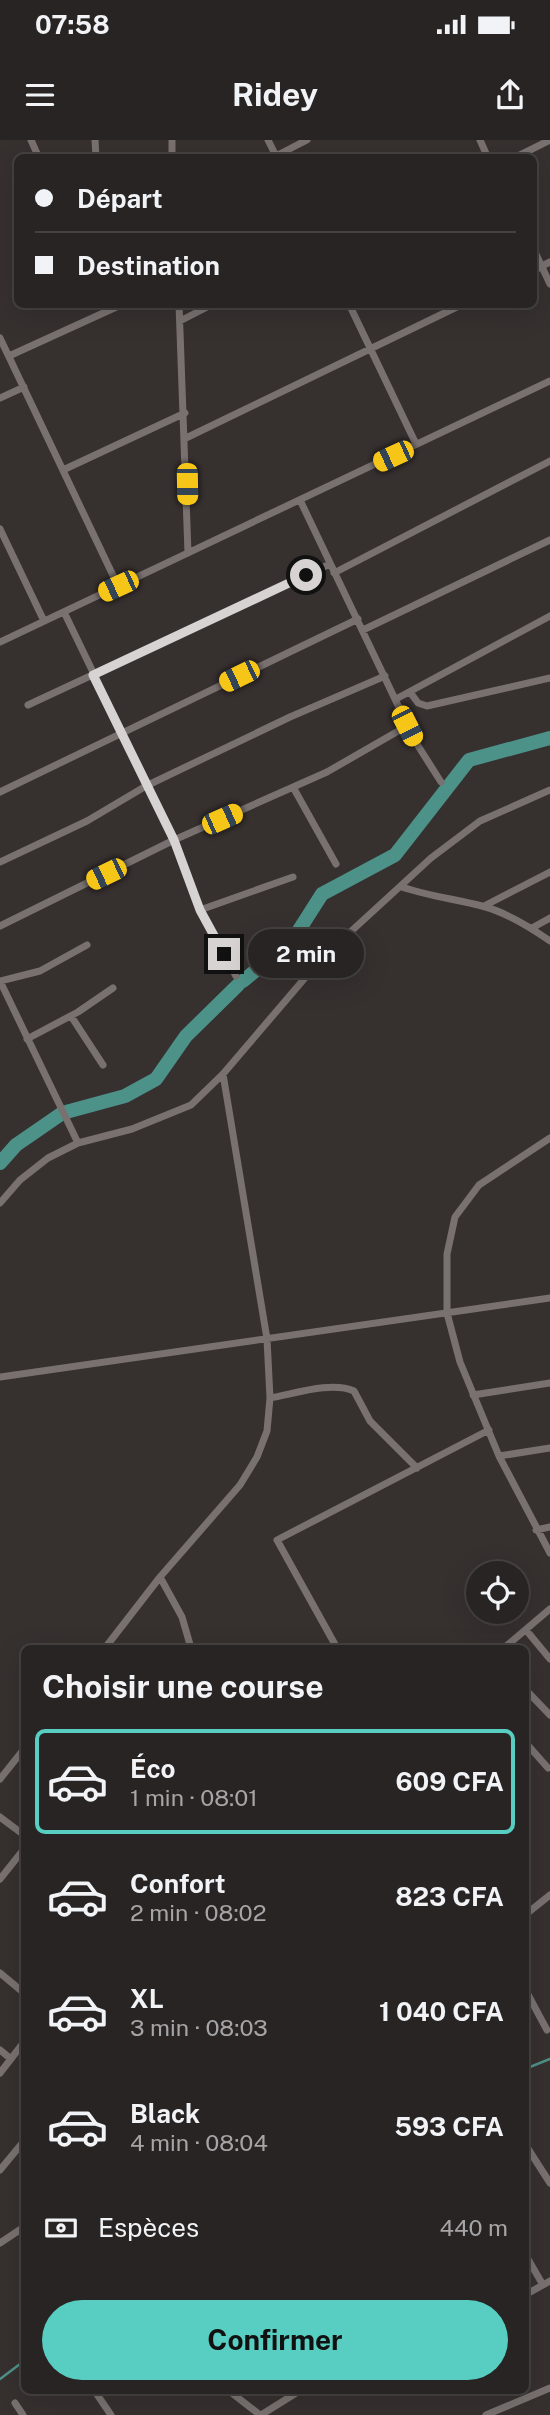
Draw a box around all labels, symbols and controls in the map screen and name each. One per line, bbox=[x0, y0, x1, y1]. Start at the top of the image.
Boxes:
text: 07:58 bbox=[35, 9, 110, 40]
icon: menu bbox=[21, 76, 59, 114]
text: Ridey bbox=[232, 76, 318, 113]
icon: share bbox=[491, 76, 529, 114]
text: Départ bbox=[77, 183, 163, 214]
text: Destination bbox=[77, 250, 220, 281]
car bbox=[370, 438, 417, 474]
car bbox=[177, 463, 198, 505]
route start bbox=[290, 559, 322, 591]
car bbox=[95, 568, 142, 604]
car bbox=[216, 657, 263, 695]
car bbox=[389, 703, 426, 749]
car bbox=[199, 801, 246, 837]
car bbox=[83, 855, 130, 893]
callout: 2 min bbox=[248, 930, 364, 978]
route end bbox=[208, 938, 240, 970]
text: 2 min bbox=[276, 940, 336, 967]
map controls bbox=[466, 1561, 529, 1624]
button: locate bbox=[466, 1561, 529, 1624]
text: Choisir une course bbox=[42, 1668, 324, 1705]
icon: car bbox=[46, 1750, 109, 1813]
text: Éco bbox=[130, 1753, 176, 1784]
text: 609 CFA bbox=[395, 1766, 504, 1797]
text: 1 min · 08:01 bbox=[130, 1784, 258, 1811]
icon: car bbox=[46, 1865, 109, 1928]
text: Confort bbox=[130, 1868, 226, 1899]
text: 823 CFA bbox=[395, 1881, 504, 1912]
text: 2 min · 08:02 bbox=[130, 1899, 266, 1926]
icon: car bbox=[46, 1980, 109, 2043]
text: XL bbox=[130, 1983, 164, 2014]
text: 1 040 CFA bbox=[379, 1996, 504, 2027]
text: 3 min · 08:03 bbox=[130, 2014, 268, 2041]
icon: car bbox=[46, 2095, 109, 2158]
text: Black bbox=[130, 2098, 200, 2129]
text: 593 CFA bbox=[394, 2111, 504, 2142]
text: 4 min · 08:04 bbox=[130, 2129, 268, 2156]
icon: cash bbox=[42, 2209, 80, 2247]
text: Espèces bbox=[98, 2212, 199, 2243]
text: 440 m bbox=[440, 2214, 508, 2241]
button: Confirmer bbox=[42, 2300, 508, 2380]

